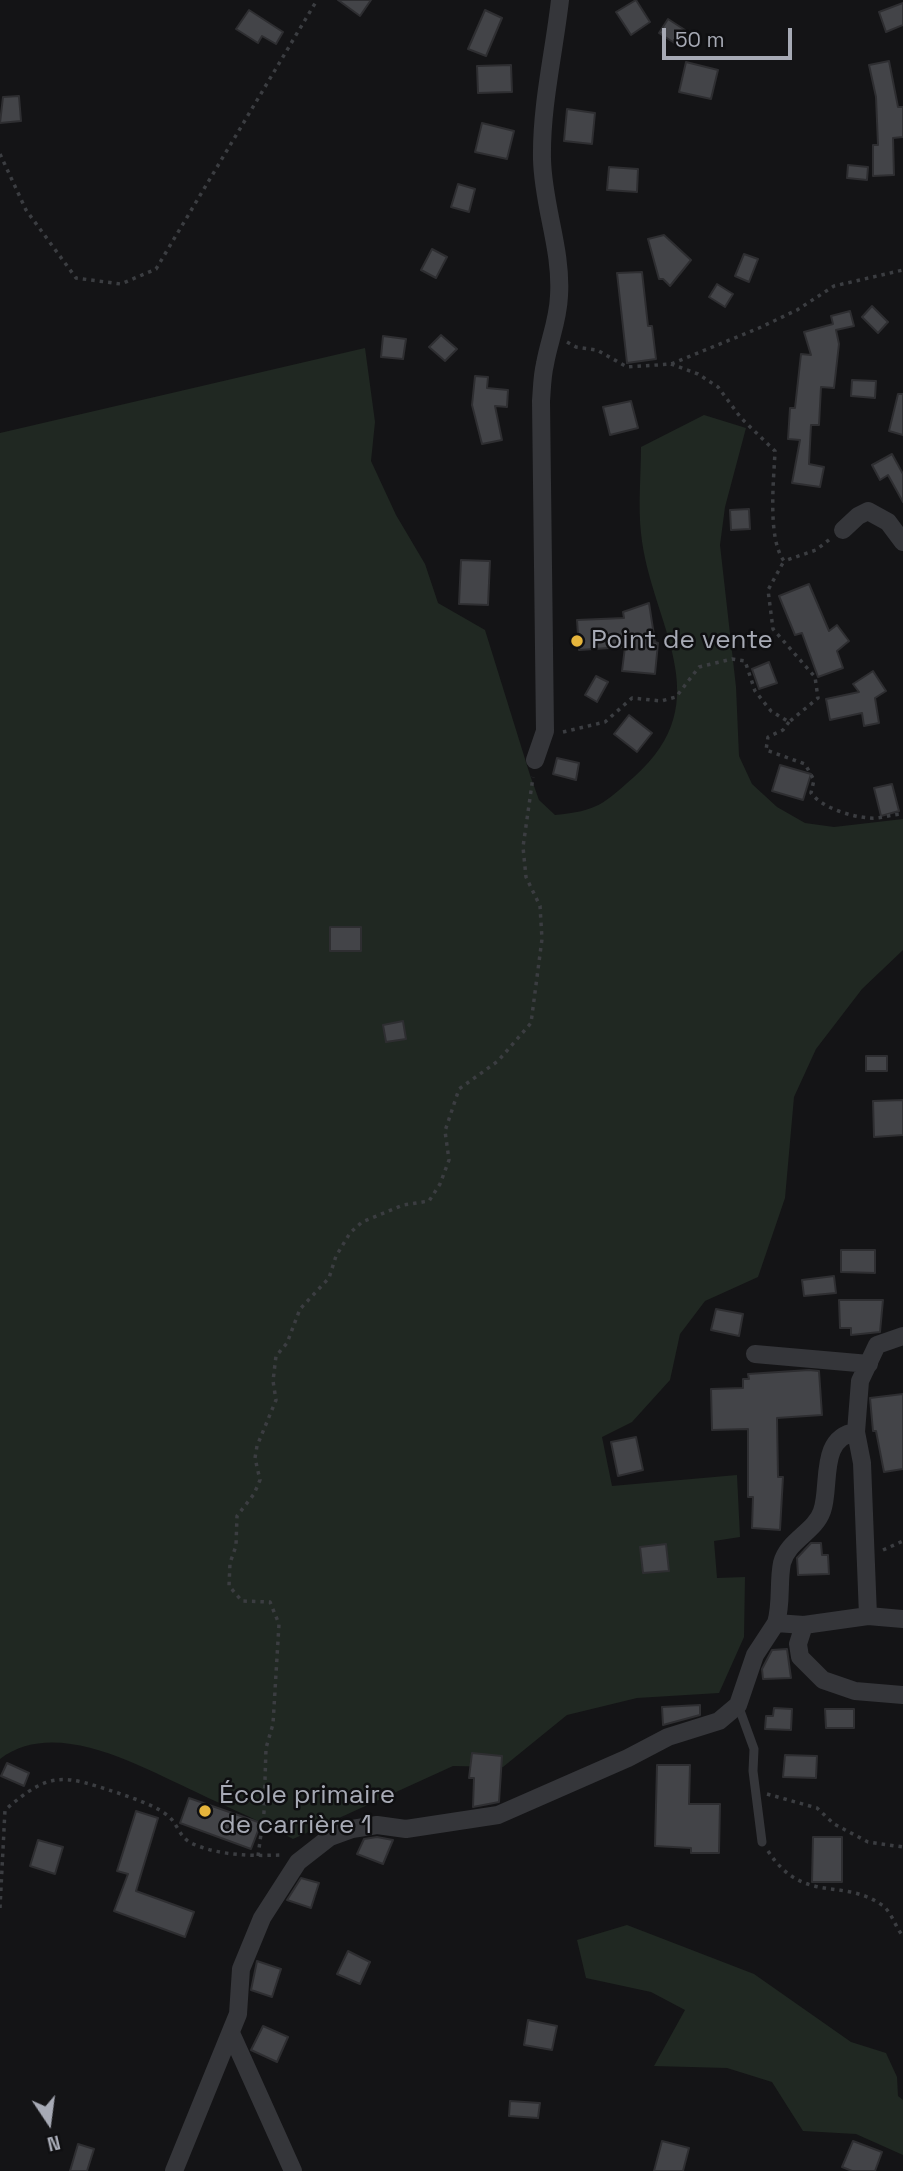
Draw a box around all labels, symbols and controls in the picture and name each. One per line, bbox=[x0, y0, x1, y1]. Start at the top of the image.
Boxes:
scale bar bbox=[665, 14, 794, 58]
text: 50 m bbox=[675, 26, 725, 53]
place label: Point de vente bbox=[591, 625, 773, 657]
marker: Point de vente bbox=[569, 633, 585, 649]
place label: École primaire de carrière 1 bbox=[219, 1780, 395, 1842]
marker: École primaire de carrière 1 bbox=[197, 1803, 213, 1819]
north arrow bbox=[14, 2087, 84, 2157]
text: N bbox=[45, 2129, 63, 2157]

